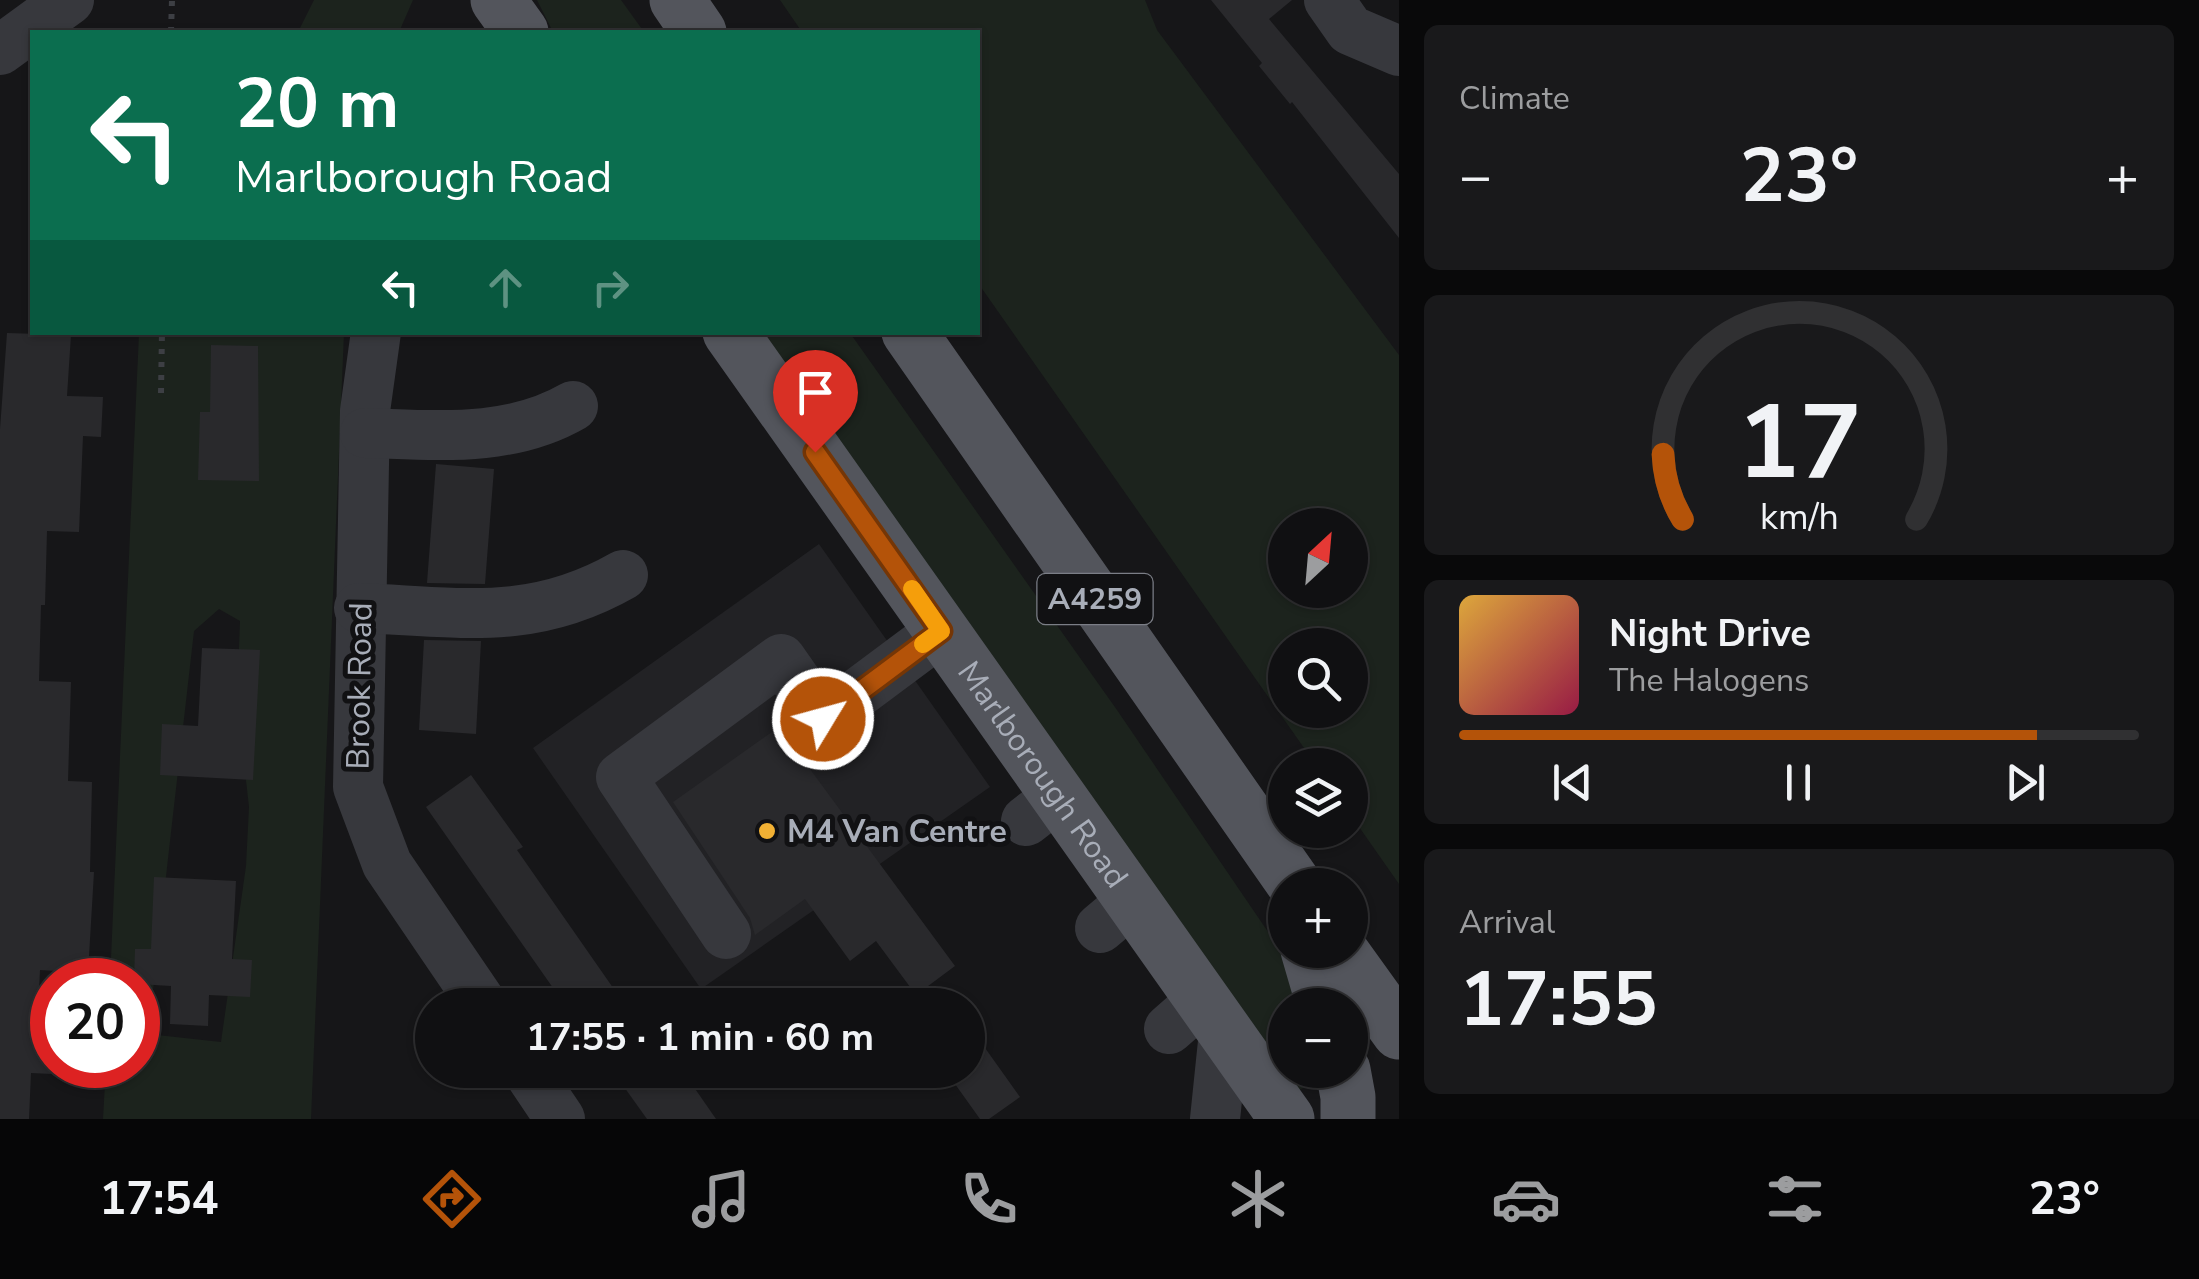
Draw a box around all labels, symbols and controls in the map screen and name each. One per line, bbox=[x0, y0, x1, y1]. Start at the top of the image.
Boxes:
text: 20 m bbox=[235, 56, 399, 152]
icon: left bbox=[70, 70, 200, 200]
text: Climate bbox=[1459, 77, 1570, 120]
text: 23° bbox=[1740, 125, 1858, 227]
text: − bbox=[1459, 139, 1492, 214]
text: + bbox=[2106, 139, 2139, 214]
text: Marlborough Road bbox=[235, 147, 612, 208]
icon: left bbox=[373, 260, 428, 315]
icon: ahead bbox=[478, 260, 533, 315]
icon: right bbox=[583, 260, 638, 315]
pin bbox=[773, 350, 858, 453]
icon: arrive bbox=[788, 365, 843, 420]
text: 17 bbox=[1737, 372, 1861, 514]
text: km/h bbox=[1760, 493, 1838, 542]
north arrow bbox=[1268, 508, 1368, 608]
map controls bbox=[1268, 508, 1368, 1088]
road number: A4259 bbox=[1038, 574, 1152, 624]
street label: Brook Road bbox=[337, 602, 382, 770]
text: Night Drive bbox=[1609, 608, 1811, 659]
button: search bbox=[1268, 628, 1368, 728]
street label: Marlborough Road bbox=[948, 653, 1138, 897]
text: The Halogens bbox=[1609, 659, 1809, 702]
position arrow bbox=[771, 667, 875, 771]
button: layers bbox=[1268, 748, 1368, 848]
icon: previous bbox=[1545, 755, 1600, 810]
icon: pause bbox=[1771, 755, 1826, 810]
icon: next bbox=[1998, 755, 2053, 810]
place label: M4 Van Centre bbox=[787, 810, 1007, 853]
marker: M4 Van Centre bbox=[756, 820, 778, 842]
button: + bbox=[1268, 868, 1368, 968]
text: Arrival bbox=[1459, 901, 1555, 944]
text: 17:55 bbox=[1459, 949, 1658, 1051]
speed limit sign: 20 bbox=[30, 958, 160, 1088]
button: − bbox=[1268, 988, 1368, 1088]
text: 17:55 · 1 min · 60 m bbox=[526, 1012, 874, 1063]
icon: directions bbox=[417, 1164, 487, 1234]
icon: music bbox=[686, 1164, 756, 1234]
icon: phone bbox=[954, 1164, 1024, 1234]
icon: climate bbox=[1223, 1164, 1293, 1234]
icon: car bbox=[1491, 1164, 1561, 1234]
icon: filters bbox=[1760, 1164, 1830, 1234]
text: 17:54 bbox=[99, 1169, 218, 1230]
text: 23° bbox=[2029, 1169, 2100, 1230]

